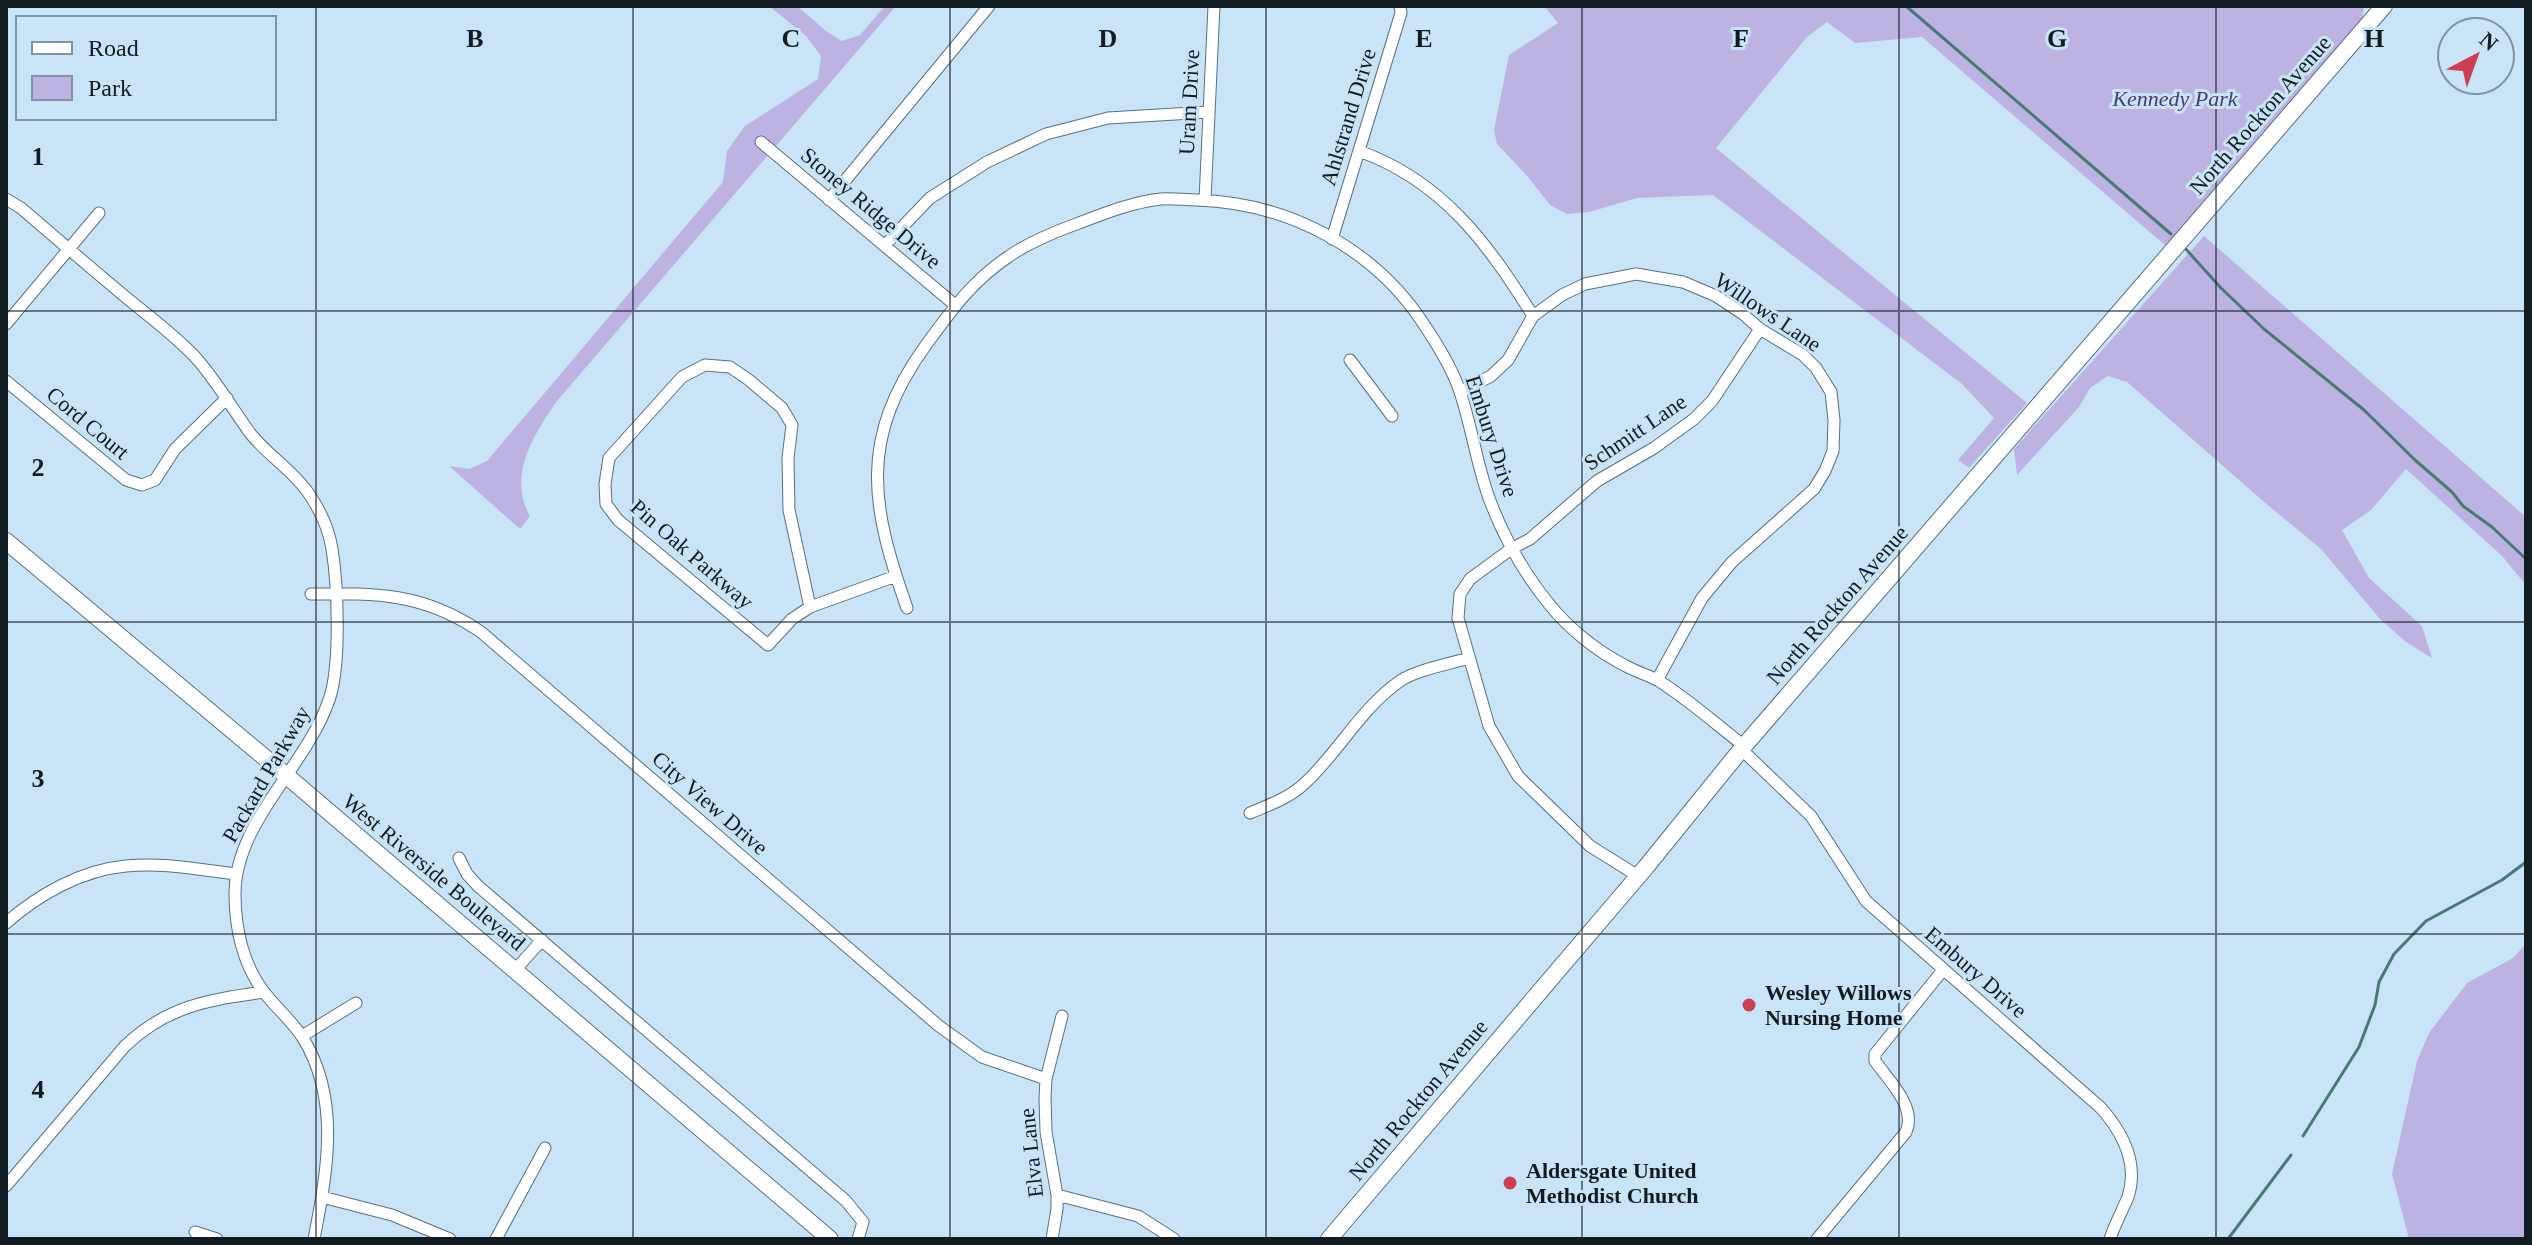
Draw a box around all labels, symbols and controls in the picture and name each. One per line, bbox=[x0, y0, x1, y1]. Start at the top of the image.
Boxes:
legend bbox=[16, 16, 276, 120]
north arrow bbox=[2436, 16, 2516, 96]
text: B bbox=[466, 24, 484, 53]
text: C bbox=[782, 24, 800, 53]
text: D bbox=[1099, 24, 1117, 53]
text: E bbox=[1415, 24, 1433, 53]
text: F bbox=[1733, 24, 1749, 53]
text: G bbox=[2047, 24, 2067, 53]
text: H bbox=[2364, 24, 2384, 53]
text: N bbox=[2475, 27, 2503, 56]
street label: North Rockton Avenue bbox=[2184, 30, 2336, 200]
text: Road bbox=[88, 35, 139, 61]
street label: Ahlstrand Drive bbox=[1315, 45, 1381, 189]
street label: Uram Drive bbox=[1174, 49, 1204, 155]
text: Park bbox=[88, 75, 132, 101]
park label: Kennedy Park bbox=[2111, 86, 2239, 111]
text: 1 bbox=[32, 142, 45, 171]
street label: Stoney Ridge Drive bbox=[796, 142, 946, 274]
street label: Willows Lane bbox=[1710, 267, 1826, 357]
street label: Embury Drive bbox=[1461, 372, 1523, 500]
street label: Cord Court bbox=[42, 381, 134, 465]
street label: Schmitt Lane bbox=[1579, 389, 1691, 475]
text: 2 bbox=[32, 453, 45, 482]
street label: Pin Oak Parkway bbox=[626, 494, 758, 614]
street label: North Rockton Avenue bbox=[1761, 520, 1913, 690]
street label: Packard Parkway bbox=[217, 701, 315, 847]
street label: City View Drive bbox=[647, 746, 773, 860]
text: 3 bbox=[32, 764, 45, 793]
street label: West Riverside Boulevard bbox=[338, 788, 530, 956]
street label: Embury Drive bbox=[1920, 921, 2032, 1023]
place label: Wesley Willows Nursing Home bbox=[1765, 980, 1912, 1030]
marker: Wesley Willows Nursing Home bbox=[1740, 996, 1758, 1014]
street label: North Rockton Avenue bbox=[1343, 1014, 1493, 1186]
text: 4 bbox=[32, 1075, 45, 1104]
street label: Elva Lane bbox=[1014, 1107, 1048, 1199]
place label: Aldersgate United Methodist Church bbox=[1526, 1158, 1699, 1208]
marker: Aldersgate United Methodist Church bbox=[1501, 1174, 1519, 1192]

